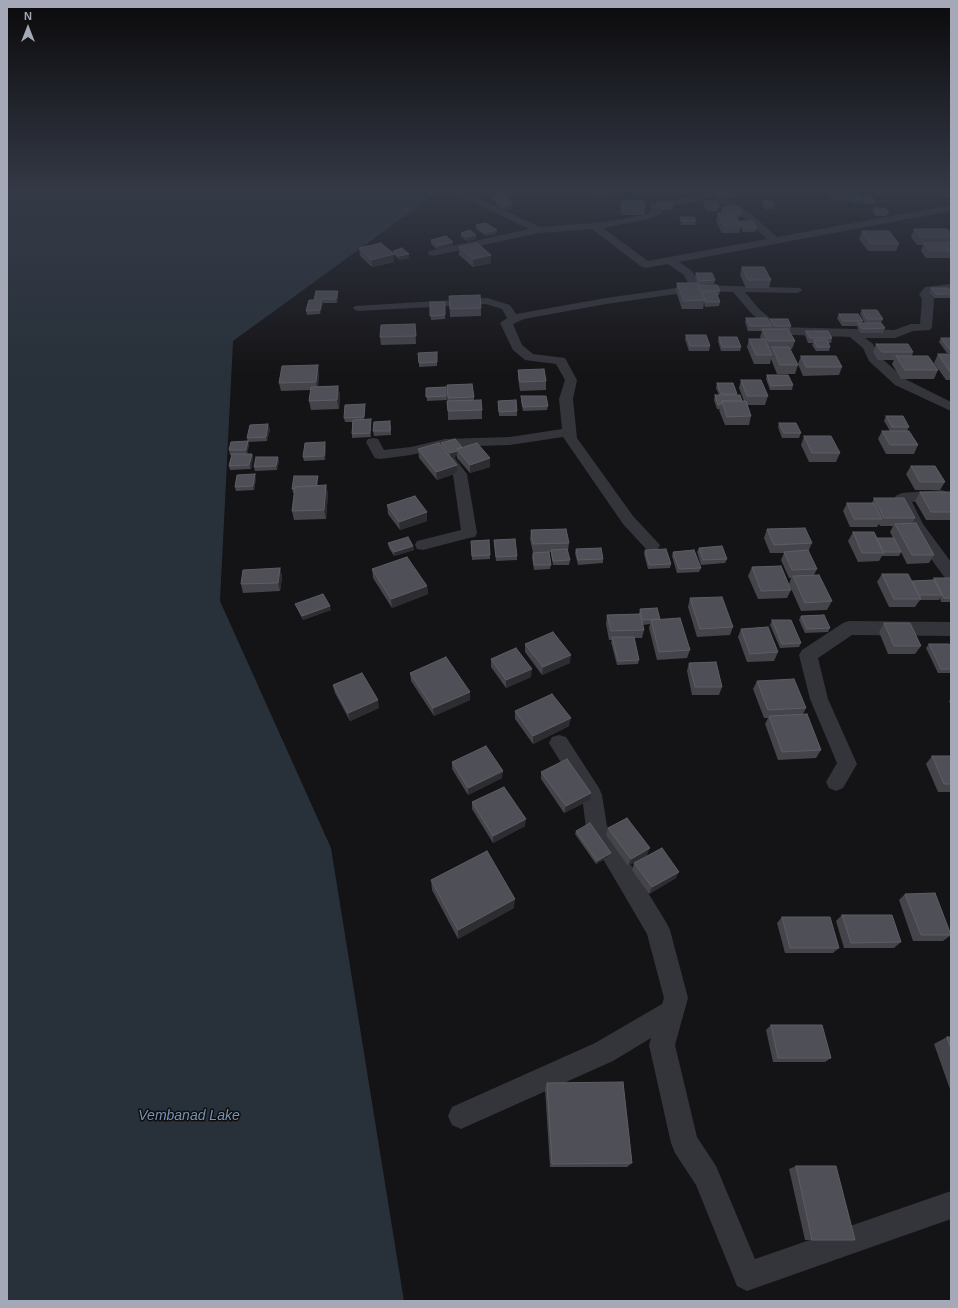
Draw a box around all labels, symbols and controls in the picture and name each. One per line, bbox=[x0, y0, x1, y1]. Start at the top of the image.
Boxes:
north arrow bbox=[8, 8, 48, 48]
text: N bbox=[24, 10, 32, 22]
water label: Vembanad Lake bbox=[138, 1108, 240, 1124]

